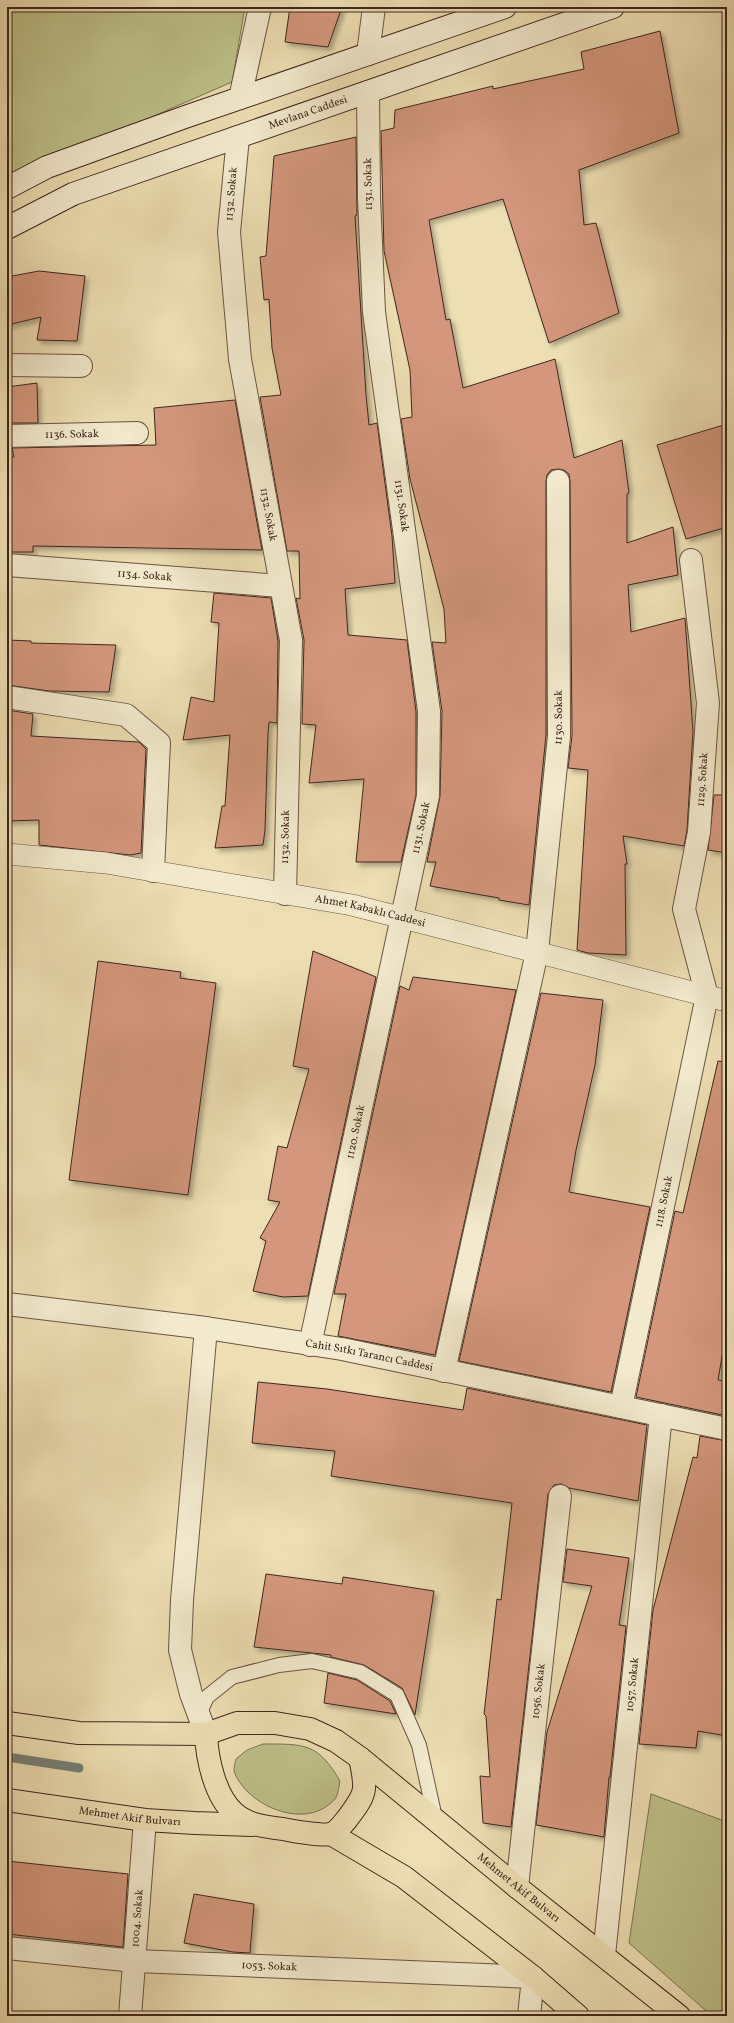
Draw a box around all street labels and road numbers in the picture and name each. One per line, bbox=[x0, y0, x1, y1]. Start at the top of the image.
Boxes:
street label: Mevlana Caddesi bbox=[267, 92, 349, 133]
street label: 1131. Sokak bbox=[361, 158, 377, 210]
street label: 1132. Sokak bbox=[222, 166, 242, 222]
street label: 1136. Sokak bbox=[45, 426, 99, 443]
street label: 1131. Sokak bbox=[390, 479, 412, 533]
street label: 1132. Sokak bbox=[256, 487, 280, 543]
street label: 1134. Sokak bbox=[117, 566, 173, 585]
street label: 1130. Sokak bbox=[551, 690, 567, 745]
street label: 1129. Sokak bbox=[693, 752, 712, 807]
street label: 1131. Sokak bbox=[408, 801, 434, 855]
street label: 1132. Sokak bbox=[278, 810, 294, 864]
street label: Ahmet Kabaklı Caddesi bbox=[314, 891, 427, 931]
street label: 1120. Sokak bbox=[343, 1103, 369, 1160]
street label: 1118. Sokak bbox=[651, 1174, 677, 1229]
street label: Cahit Sıtkı Tarancı Caddesi bbox=[304, 1336, 434, 1375]
street label: 1057. Sokak bbox=[622, 1657, 643, 1712]
street label: 1056. Sokak bbox=[528, 1663, 549, 1720]
street label: Mehmet Akif Bulvarı bbox=[78, 1803, 181, 1830]
street label: Mehmet Akif Bulvarı bbox=[474, 1850, 563, 1926]
street label: 1004. Sokak bbox=[128, 1889, 147, 1948]
street label: 1053. Sokak bbox=[241, 1958, 297, 1975]

